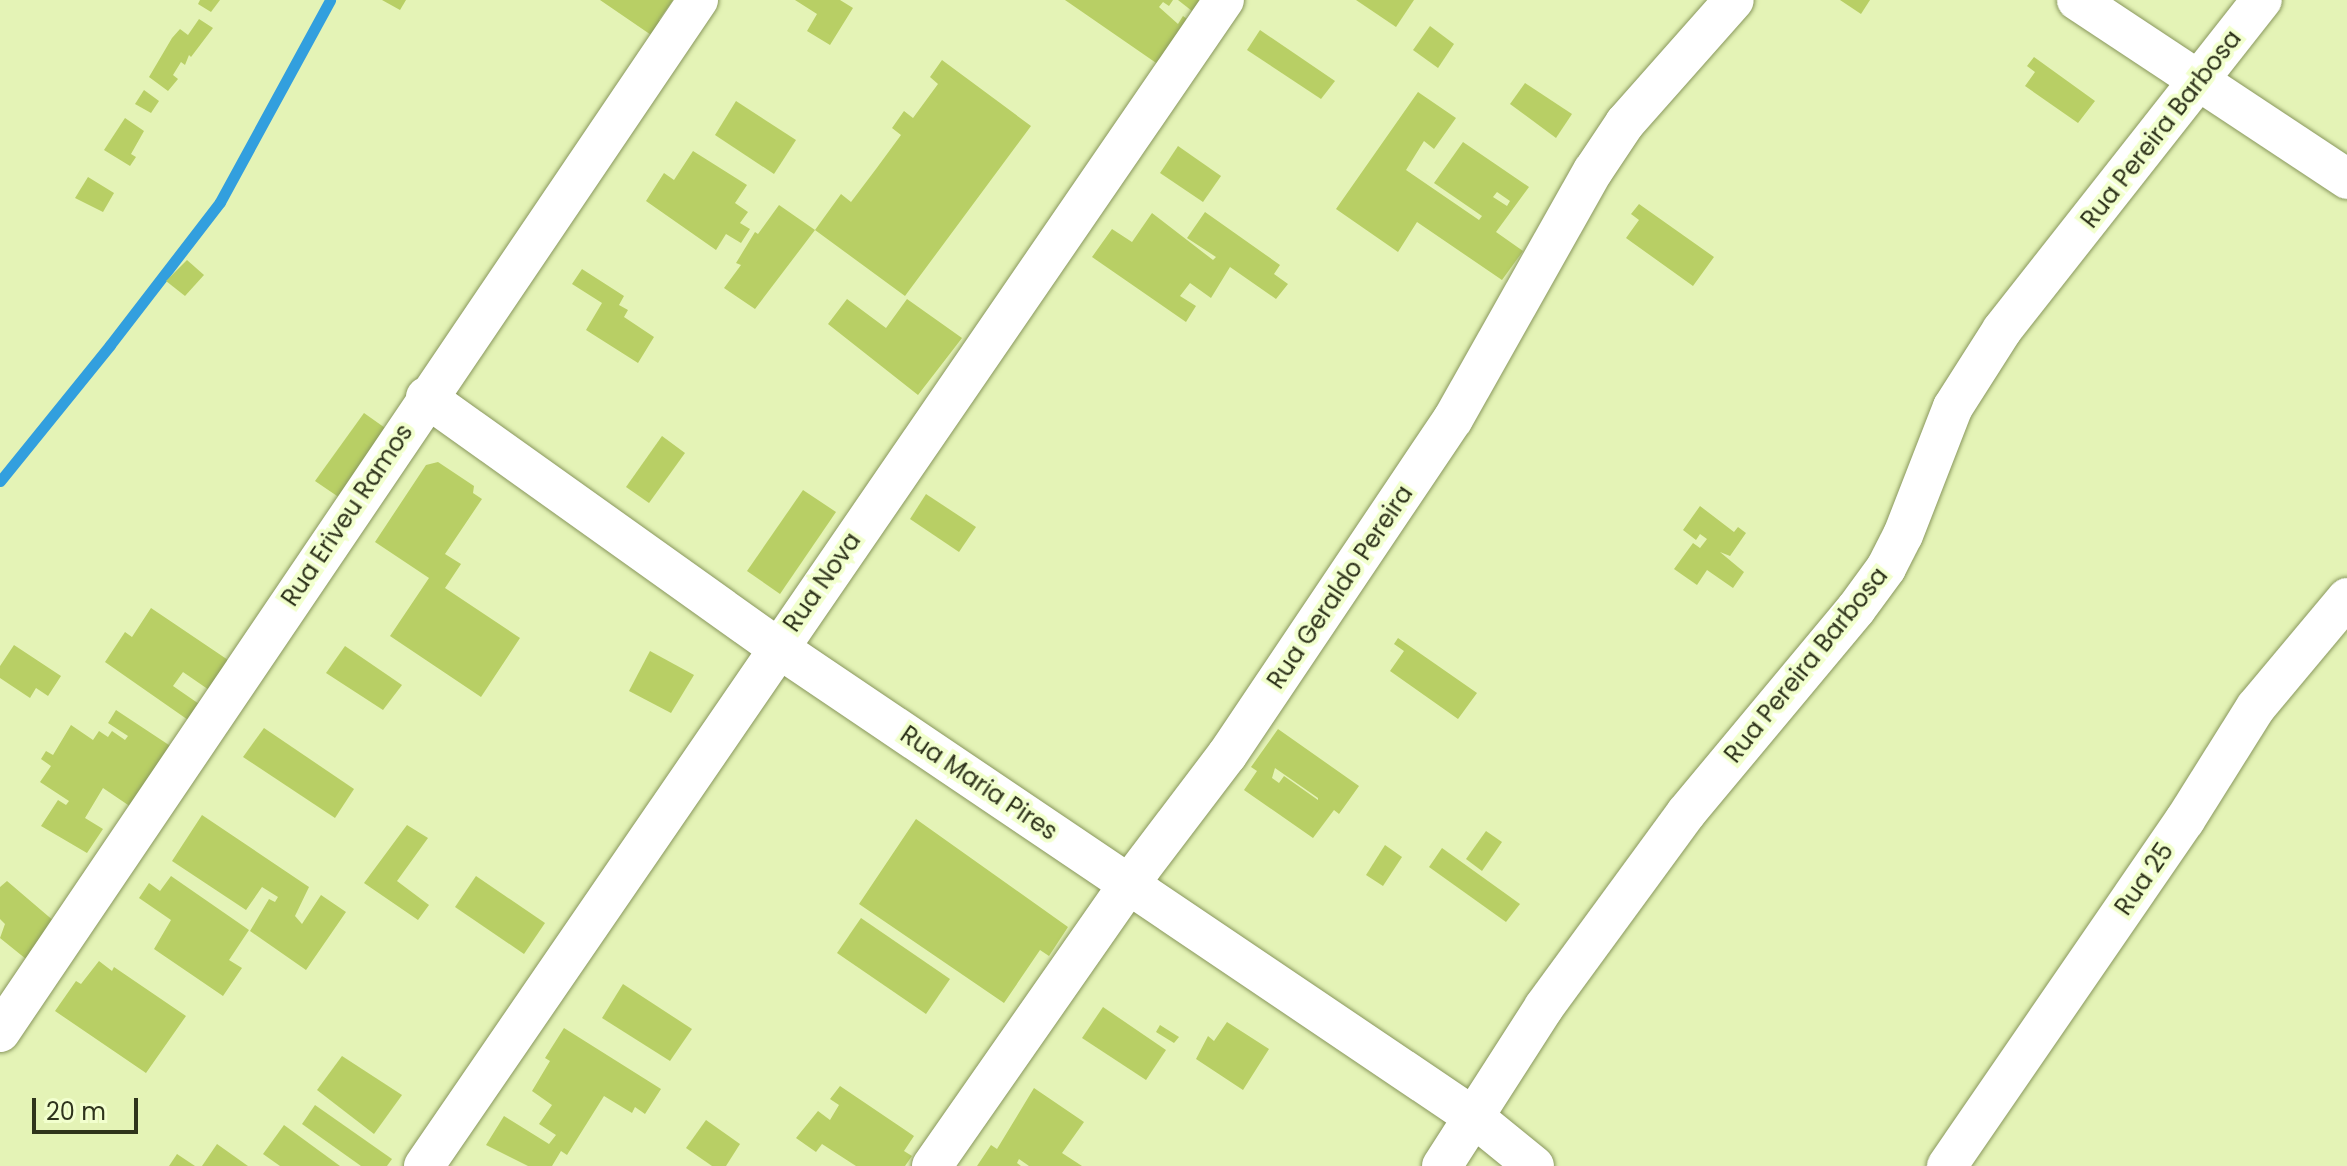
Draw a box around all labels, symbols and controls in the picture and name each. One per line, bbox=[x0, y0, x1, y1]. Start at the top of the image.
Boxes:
street label: Rua Pereira Barbosa bbox=[2075, 24, 2247, 234]
street label: Rua Eriveu Ramos bbox=[275, 419, 419, 611]
street label: Rua Geraldo Pereira bbox=[1261, 480, 1419, 694]
street label: Rua Nova bbox=[777, 527, 867, 637]
street label: Rua Pereira Barbosa bbox=[1718, 562, 1894, 768]
street label: Rua Maria Pires bbox=[895, 720, 1063, 846]
street label: Rua 25 bbox=[2109, 837, 2179, 921]
scale bar bbox=[36, 1082, 142, 1132]
text: 20 m bbox=[46, 1095, 106, 1128]

